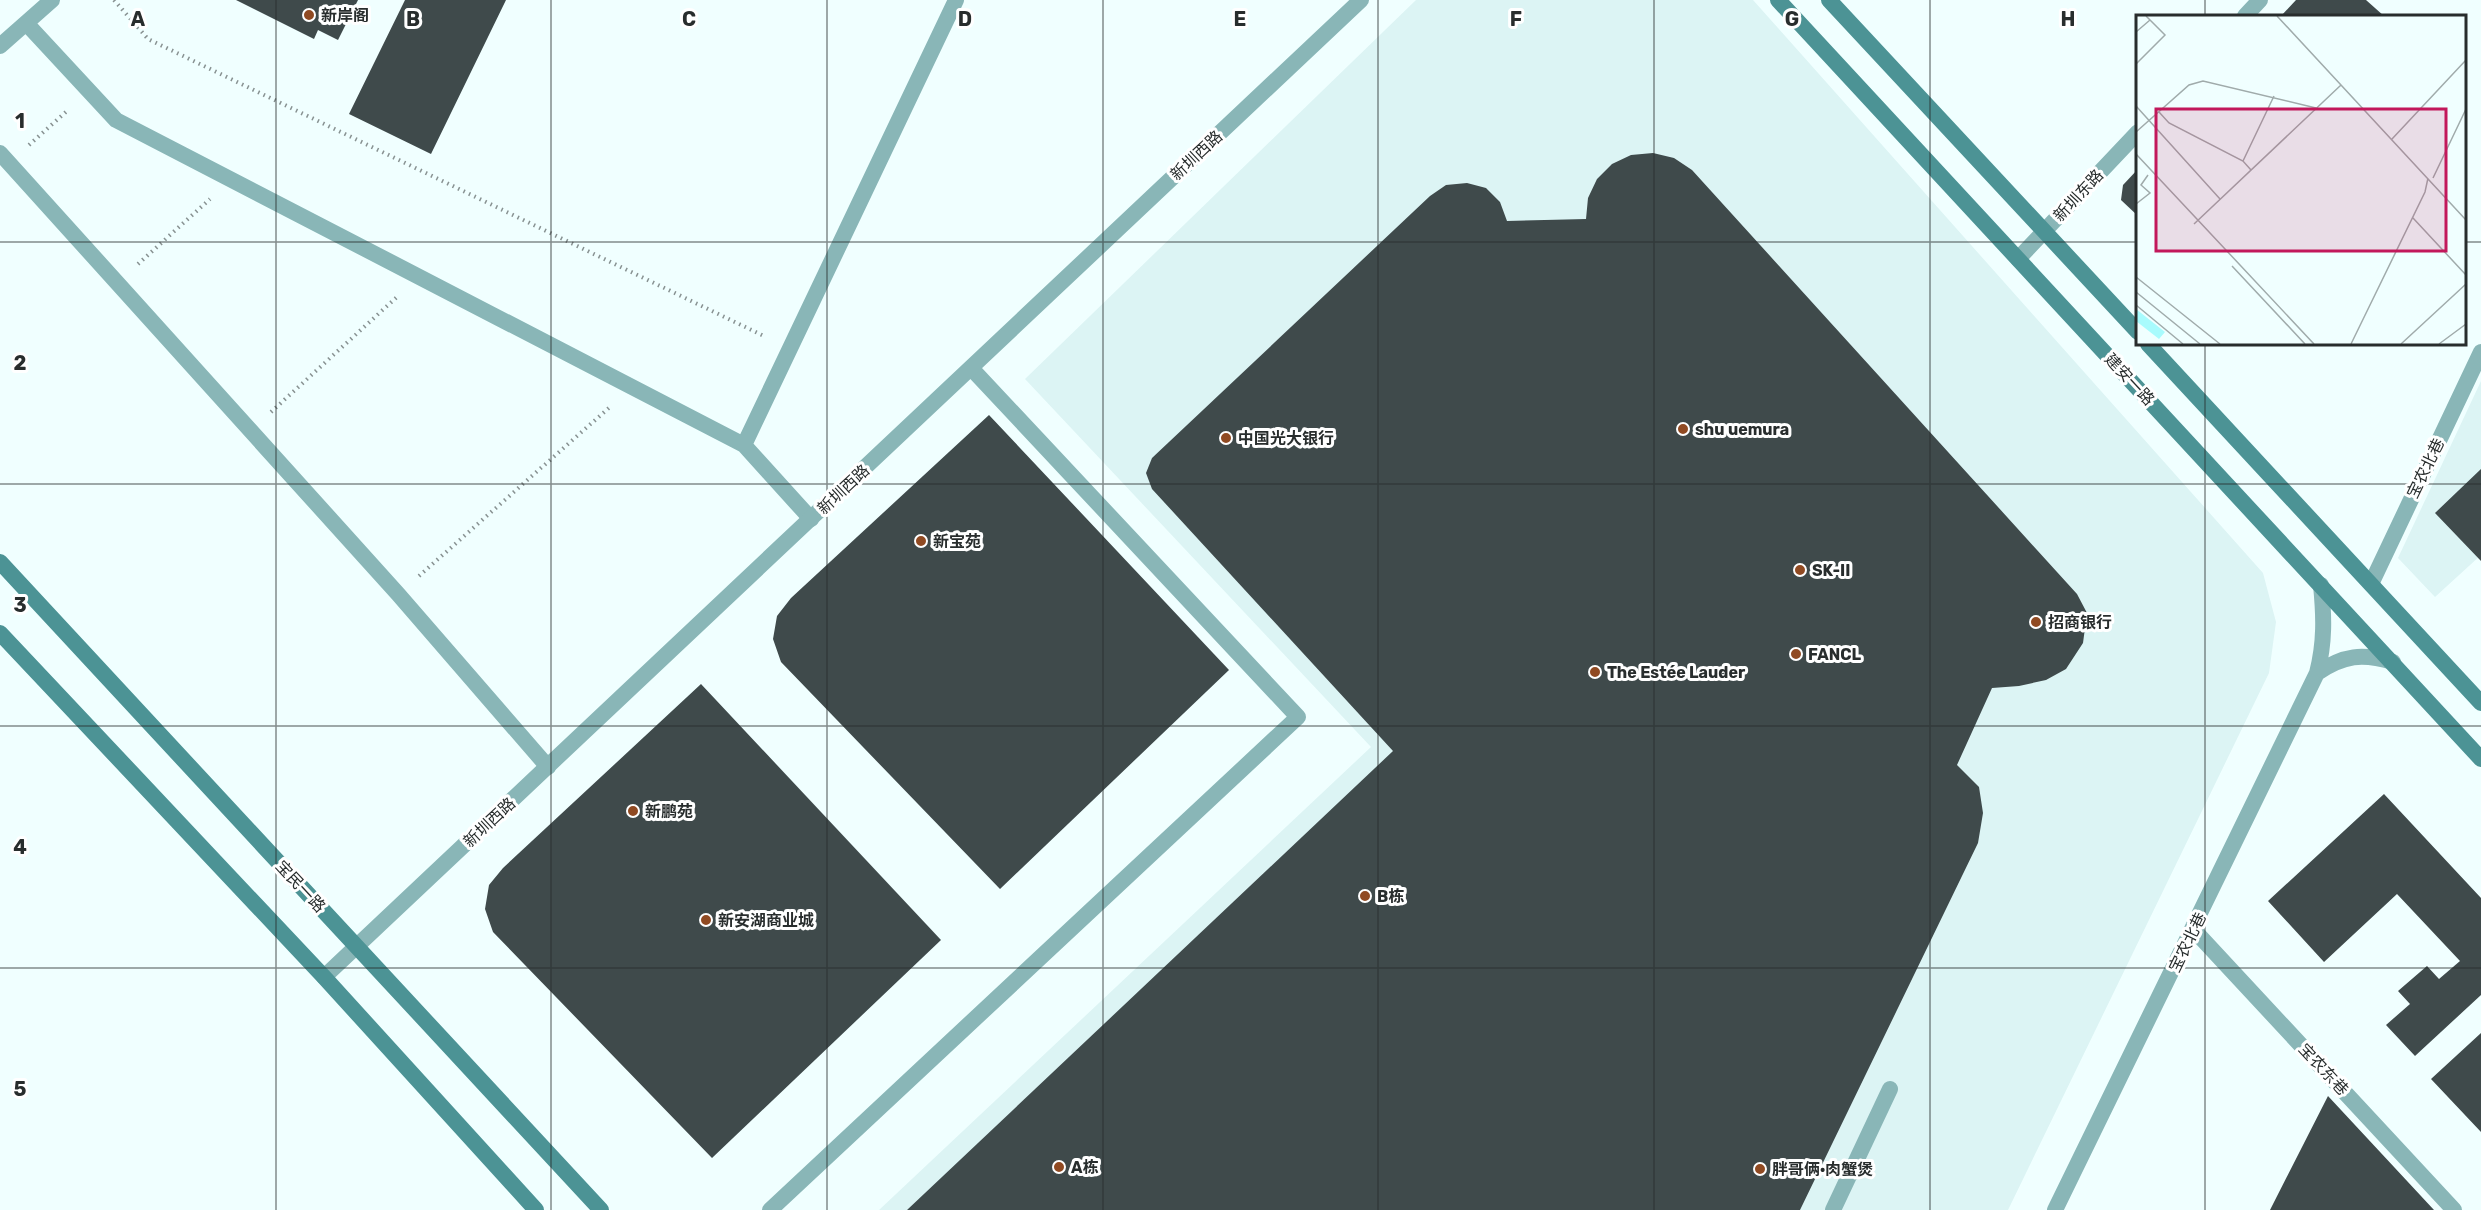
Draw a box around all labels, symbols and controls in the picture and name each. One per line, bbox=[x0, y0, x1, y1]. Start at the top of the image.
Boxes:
place label: 新岸阁 bbox=[321, 6, 369, 25]
text: A bbox=[131, 7, 146, 31]
text: B bbox=[406, 7, 420, 31]
text: C bbox=[682, 7, 696, 31]
text: D bbox=[958, 7, 972, 31]
text: E bbox=[1234, 7, 1246, 31]
text: F bbox=[1510, 7, 1522, 31]
text: G bbox=[1785, 7, 1799, 31]
text: H bbox=[2061, 7, 2075, 31]
marker: 新岸阁 bbox=[302, 8, 316, 22]
inset map bbox=[2136, 15, 2466, 345]
text: 1 bbox=[15, 109, 25, 133]
street label: 新圳西路 bbox=[1166, 127, 1226, 184]
street label: 新圳东路 bbox=[2050, 165, 2107, 225]
street label: 建安一路 bbox=[2101, 349, 2158, 409]
text: 2 bbox=[14, 351, 27, 375]
place label: shu uemura bbox=[1695, 420, 1789, 439]
marker: shu uemura bbox=[1676, 422, 1690, 436]
place label: 中国光大银行 bbox=[1238, 429, 1334, 448]
marker: 中国光大银行 bbox=[1219, 431, 1233, 445]
street label: 宝农北巷 bbox=[2403, 435, 2448, 501]
street label: 新圳西路 bbox=[813, 461, 873, 518]
place label: 新宝苑 bbox=[933, 532, 981, 551]
marker: 新宝苑 bbox=[914, 534, 928, 548]
place label: SK-II bbox=[1812, 561, 1850, 580]
marker: SK-II bbox=[1793, 563, 1807, 577]
text: 3 bbox=[13, 593, 27, 617]
place label: 招商银行 bbox=[2048, 613, 2112, 632]
marker: 招商银行 bbox=[2029, 615, 2043, 629]
place label: FANCL bbox=[1808, 645, 1861, 664]
marker: FANCL bbox=[1789, 647, 1803, 661]
place label: The Estée Lauder bbox=[1607, 663, 1746, 682]
marker: The Estée Lauder bbox=[1588, 665, 1602, 679]
street label: 新圳西路 bbox=[459, 794, 519, 851]
place label: 新鹏苑 bbox=[645, 802, 693, 821]
marker: 新鹏苑 bbox=[626, 804, 640, 818]
text: 4 bbox=[13, 835, 27, 859]
street label: 宝民一路 bbox=[272, 856, 329, 916]
place label: B栋 bbox=[1377, 887, 1404, 906]
marker: B栋 bbox=[1358, 889, 1372, 903]
street label: 宝农北巷 bbox=[2165, 909, 2210, 975]
place label: 新安湖商业城 bbox=[718, 911, 814, 930]
marker: 新安湖商业城 bbox=[699, 913, 713, 927]
street label: 宝农东巷 bbox=[2295, 1039, 2352, 1099]
text: 5 bbox=[14, 1077, 27, 1101]
place label: A栋 bbox=[1071, 1158, 1098, 1177]
marker: A栋 bbox=[1052, 1160, 1066, 1174]
place label: 胖哥俩·肉蟹煲 bbox=[1772, 1160, 1873, 1179]
marker: 胖哥俩·肉蟹煲 bbox=[1753, 1162, 1767, 1176]

